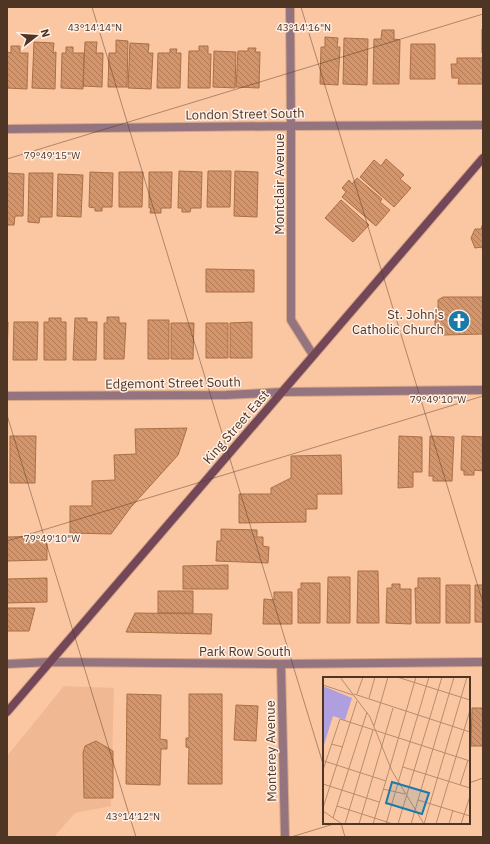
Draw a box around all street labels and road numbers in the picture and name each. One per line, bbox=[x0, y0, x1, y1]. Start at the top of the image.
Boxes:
street label: London Street South bbox=[185, 104, 305, 124]
street label: Montclair Avenue bbox=[271, 133, 288, 235]
street label: Edgemont Street South bbox=[105, 373, 241, 393]
street label: King Street East bbox=[199, 386, 273, 468]
street label: Park Row South bbox=[199, 643, 291, 660]
street label: Monterey Avenue bbox=[262, 700, 280, 802]

